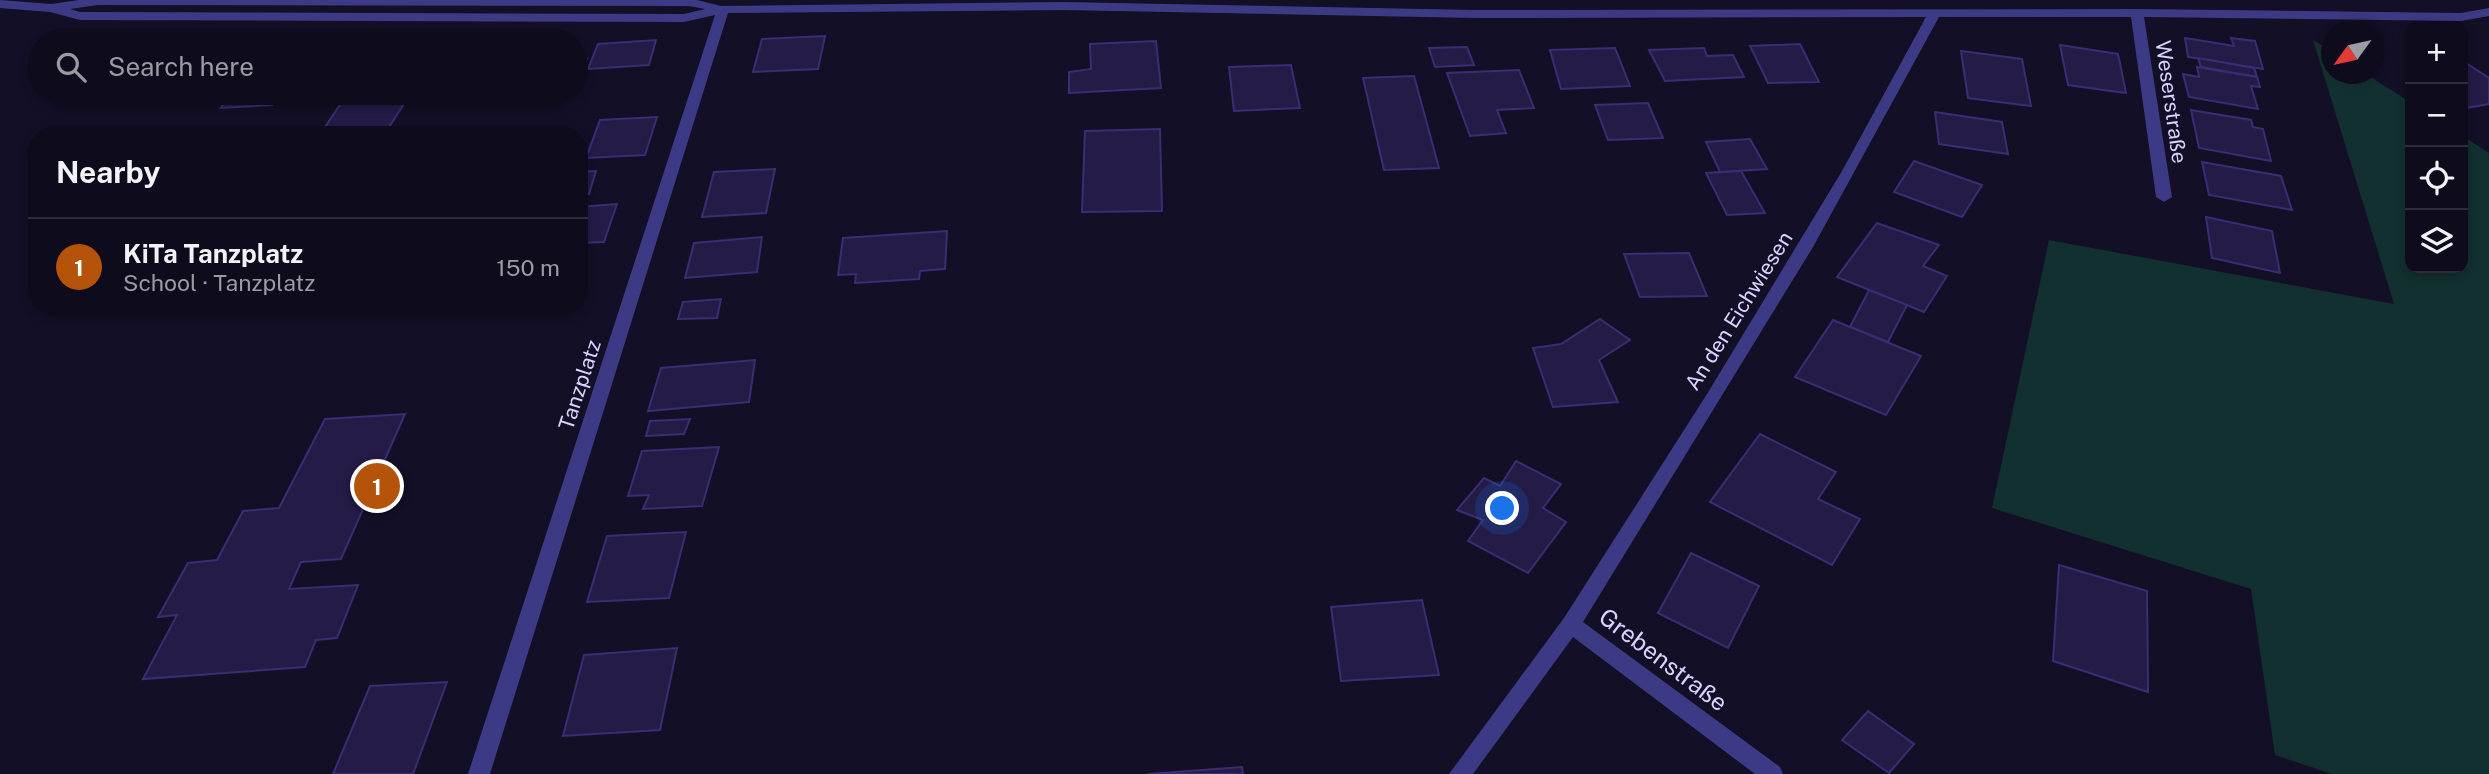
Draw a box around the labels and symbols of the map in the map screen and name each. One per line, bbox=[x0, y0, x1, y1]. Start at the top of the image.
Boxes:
north arrow bbox=[2321, 21, 2384, 84]
street label: Weserstraße bbox=[2150, 39, 2192, 165]
street label: An den Eichwiesen bbox=[1680, 227, 1798, 395]
street label: Tanzplatz bbox=[553, 337, 606, 433]
pin: 1 bbox=[354, 460, 400, 512]
your location bbox=[1485, 491, 1519, 525]
street label: Grebenstraße bbox=[1594, 602, 1733, 716]

